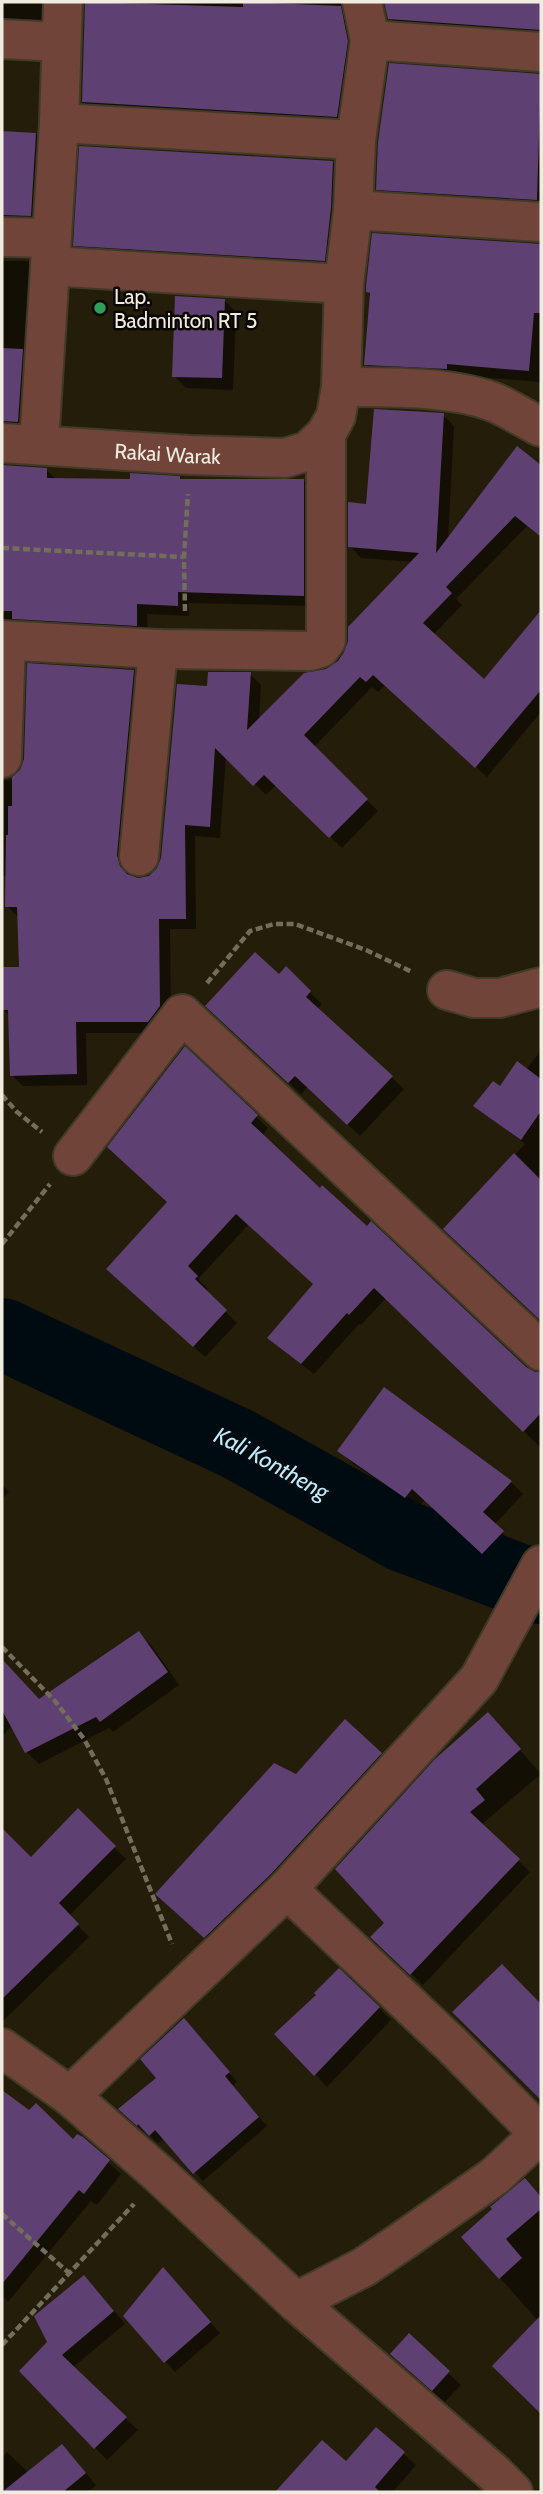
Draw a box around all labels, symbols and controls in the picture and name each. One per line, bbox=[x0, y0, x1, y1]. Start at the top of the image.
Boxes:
place label: Lap. Badminton RT 5 bbox=[114, 284, 257, 333]
marker: Lap. Badminton RT 5 bbox=[92, 300, 108, 316]
street label: Rakai Warak bbox=[114, 438, 222, 468]
water label: Kali Kontheng bbox=[210, 1421, 335, 1507]

